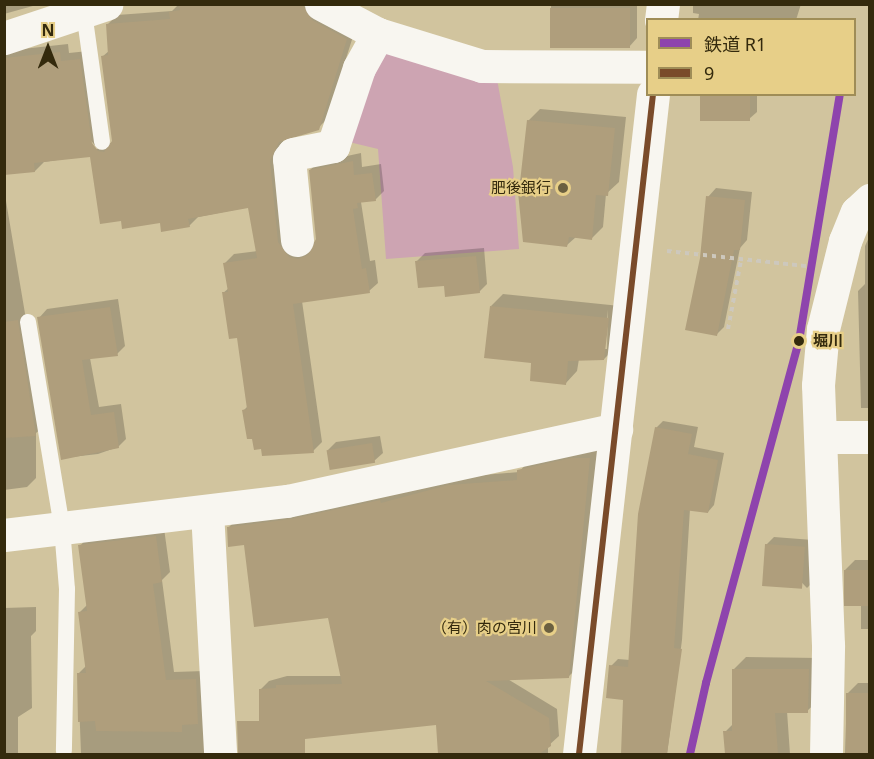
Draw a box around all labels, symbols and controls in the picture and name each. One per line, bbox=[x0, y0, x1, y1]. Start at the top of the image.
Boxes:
north arrow bbox=[18, 18, 78, 78]
legend bbox=[646, 18, 856, 96]
text: N bbox=[41, 19, 55, 41]
text: 鉄道 R1 bbox=[704, 32, 766, 56]
text: 9 bbox=[704, 61, 714, 85]
place label: 肥後銀行 bbox=[491, 179, 551, 197]
marker: 肥後銀行 bbox=[556, 181, 570, 195]
marker: 堀川 bbox=[790, 332, 808, 350]
place label: 堀川 bbox=[813, 332, 843, 350]
place label: （有）肉の宮川 bbox=[432, 619, 537, 637]
marker: （有）肉の宮川 bbox=[542, 621, 556, 635]

